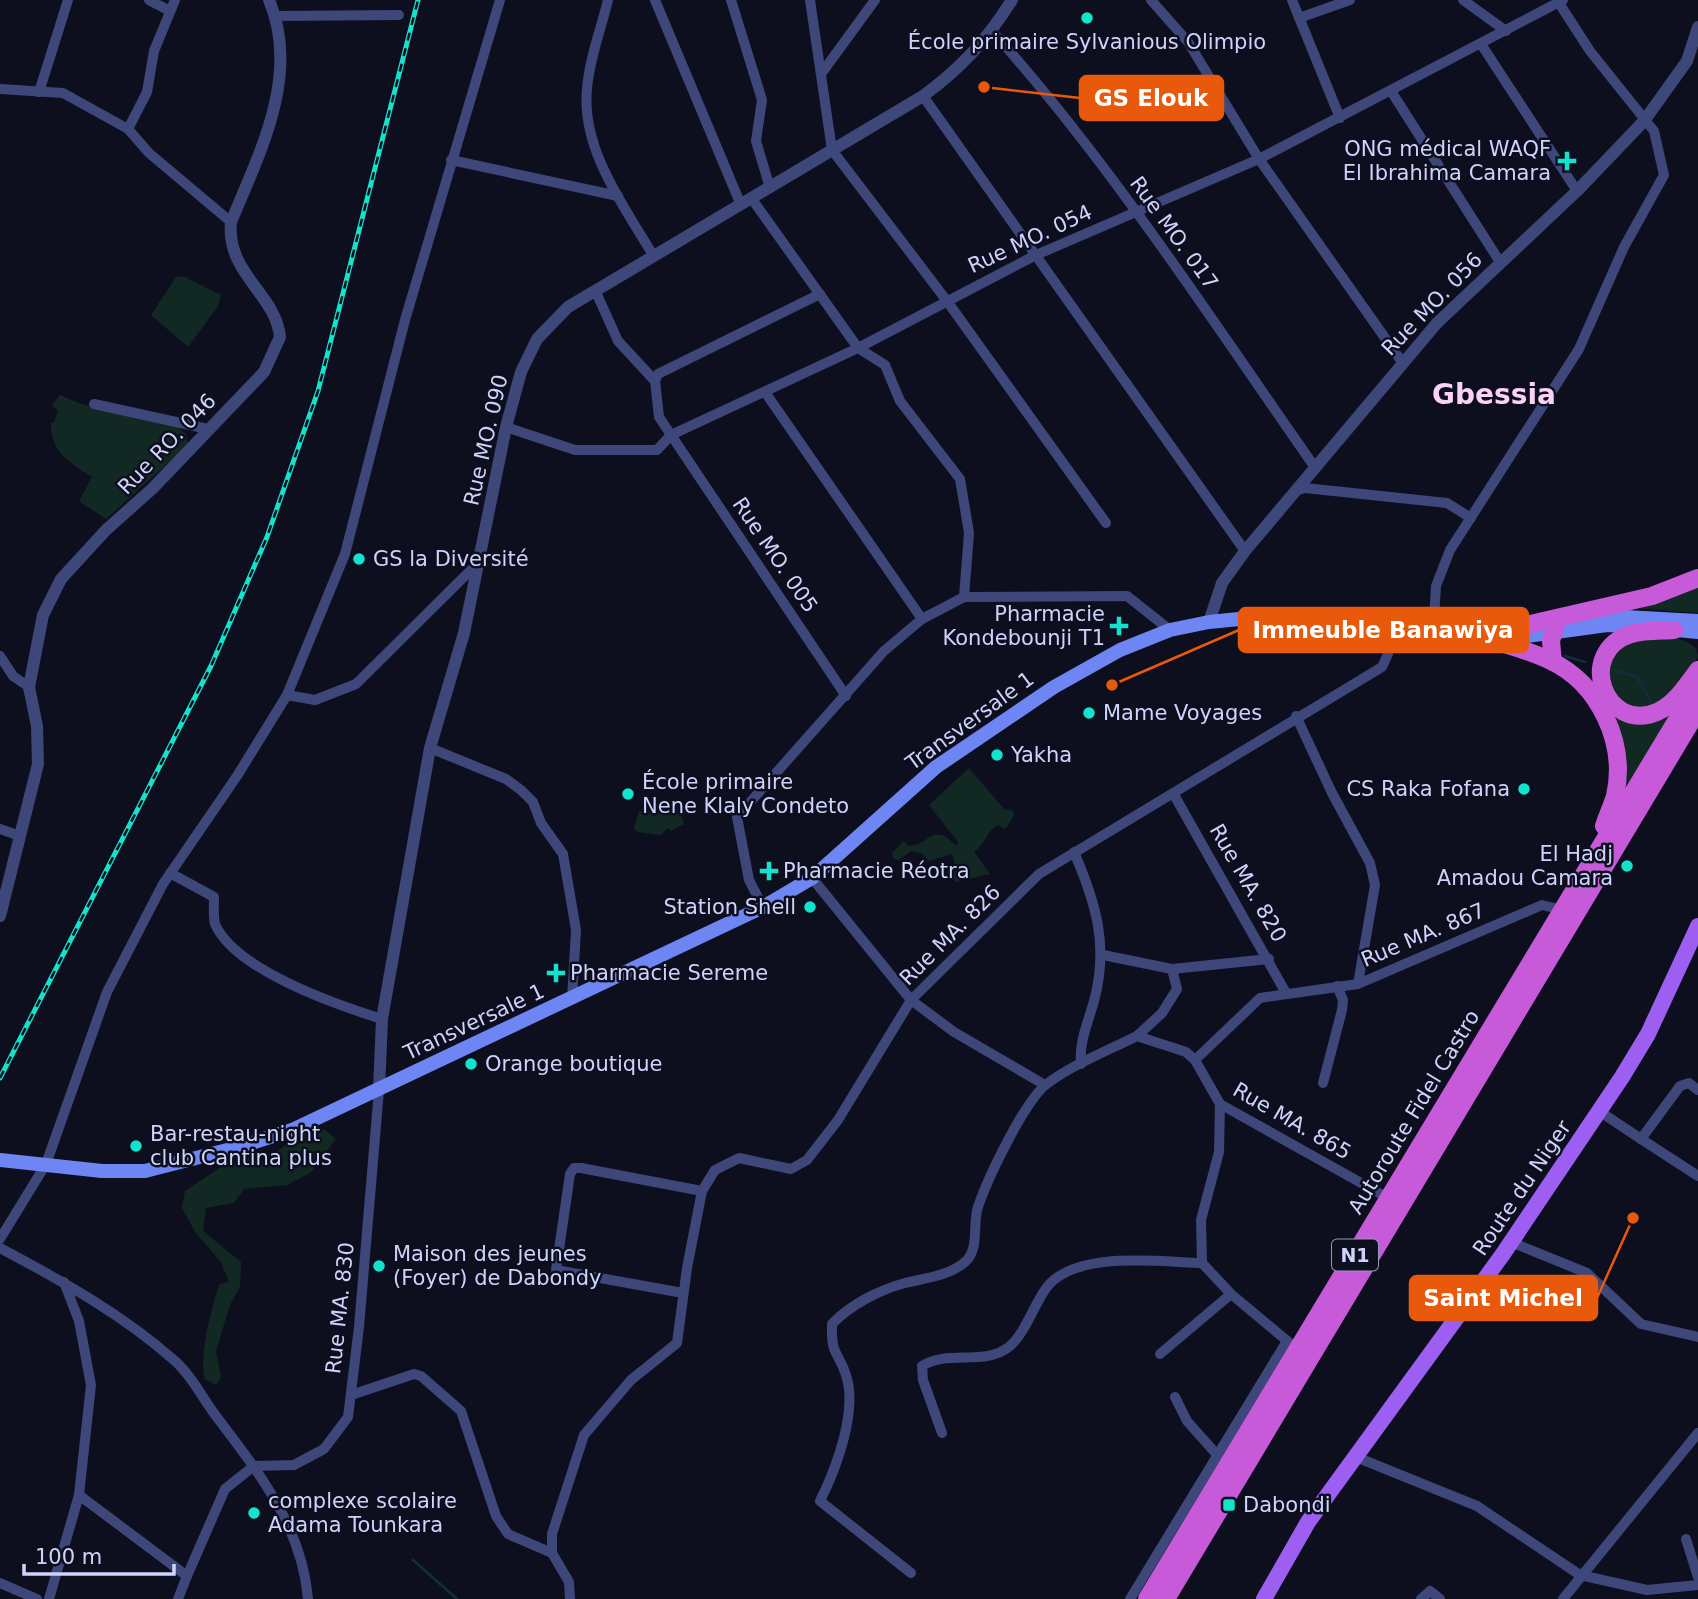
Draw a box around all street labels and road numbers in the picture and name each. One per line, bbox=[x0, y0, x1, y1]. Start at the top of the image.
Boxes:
street label: Rue MO. 017 bbox=[1125, 172, 1223, 294]
street label: Rue MO. 054 bbox=[964, 200, 1096, 278]
street label: Rue MO. 056 bbox=[1377, 248, 1487, 360]
street label: Rue MO. 090 bbox=[459, 372, 513, 508]
street label: Rue RO. 046 bbox=[113, 389, 221, 499]
street label: Rue MO. 005 bbox=[728, 493, 822, 617]
street label: Transversale 1 bbox=[901, 667, 1039, 776]
street label: Rue MA. 820 bbox=[1205, 820, 1291, 946]
street label: Rue MA. 826 bbox=[895, 880, 1005, 990]
street label: Rue MA. 867 bbox=[1358, 898, 1488, 972]
street label: Transversale 1 bbox=[399, 979, 548, 1065]
street label: Autoroute Fidel Castro bbox=[1344, 1006, 1484, 1218]
street label: Rue MA. 865 bbox=[1229, 1078, 1355, 1164]
street label: Route du Niger bbox=[1468, 1116, 1576, 1260]
road number: N1 bbox=[1332, 1240, 1378, 1270]
street label: Rue MA. 830 bbox=[321, 1241, 359, 1375]

